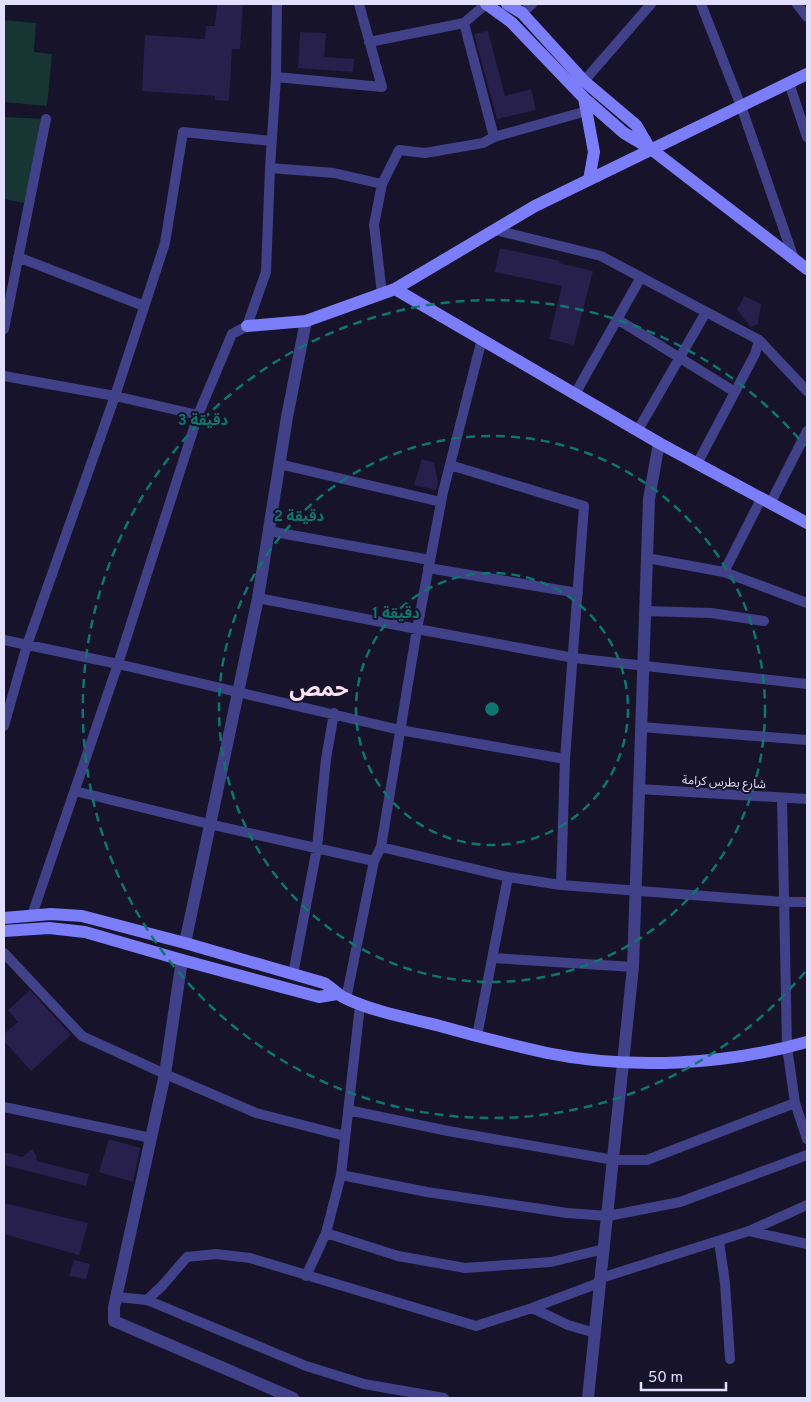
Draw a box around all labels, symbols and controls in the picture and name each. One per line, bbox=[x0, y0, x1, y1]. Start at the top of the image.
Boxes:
text: 3 دقيقة bbox=[178, 412, 228, 431]
text: 2 دقيقة bbox=[274, 508, 325, 527]
text: 1 دقيقة bbox=[372, 605, 420, 624]
district label: حمص bbox=[289, 677, 349, 704]
centre of rings bbox=[483, 700, 501, 718]
street label: شارع بطرس كرامة bbox=[682, 773, 766, 793]
scale bar bbox=[641, 1360, 726, 1392]
text: 50 m bbox=[648, 1369, 683, 1388]

